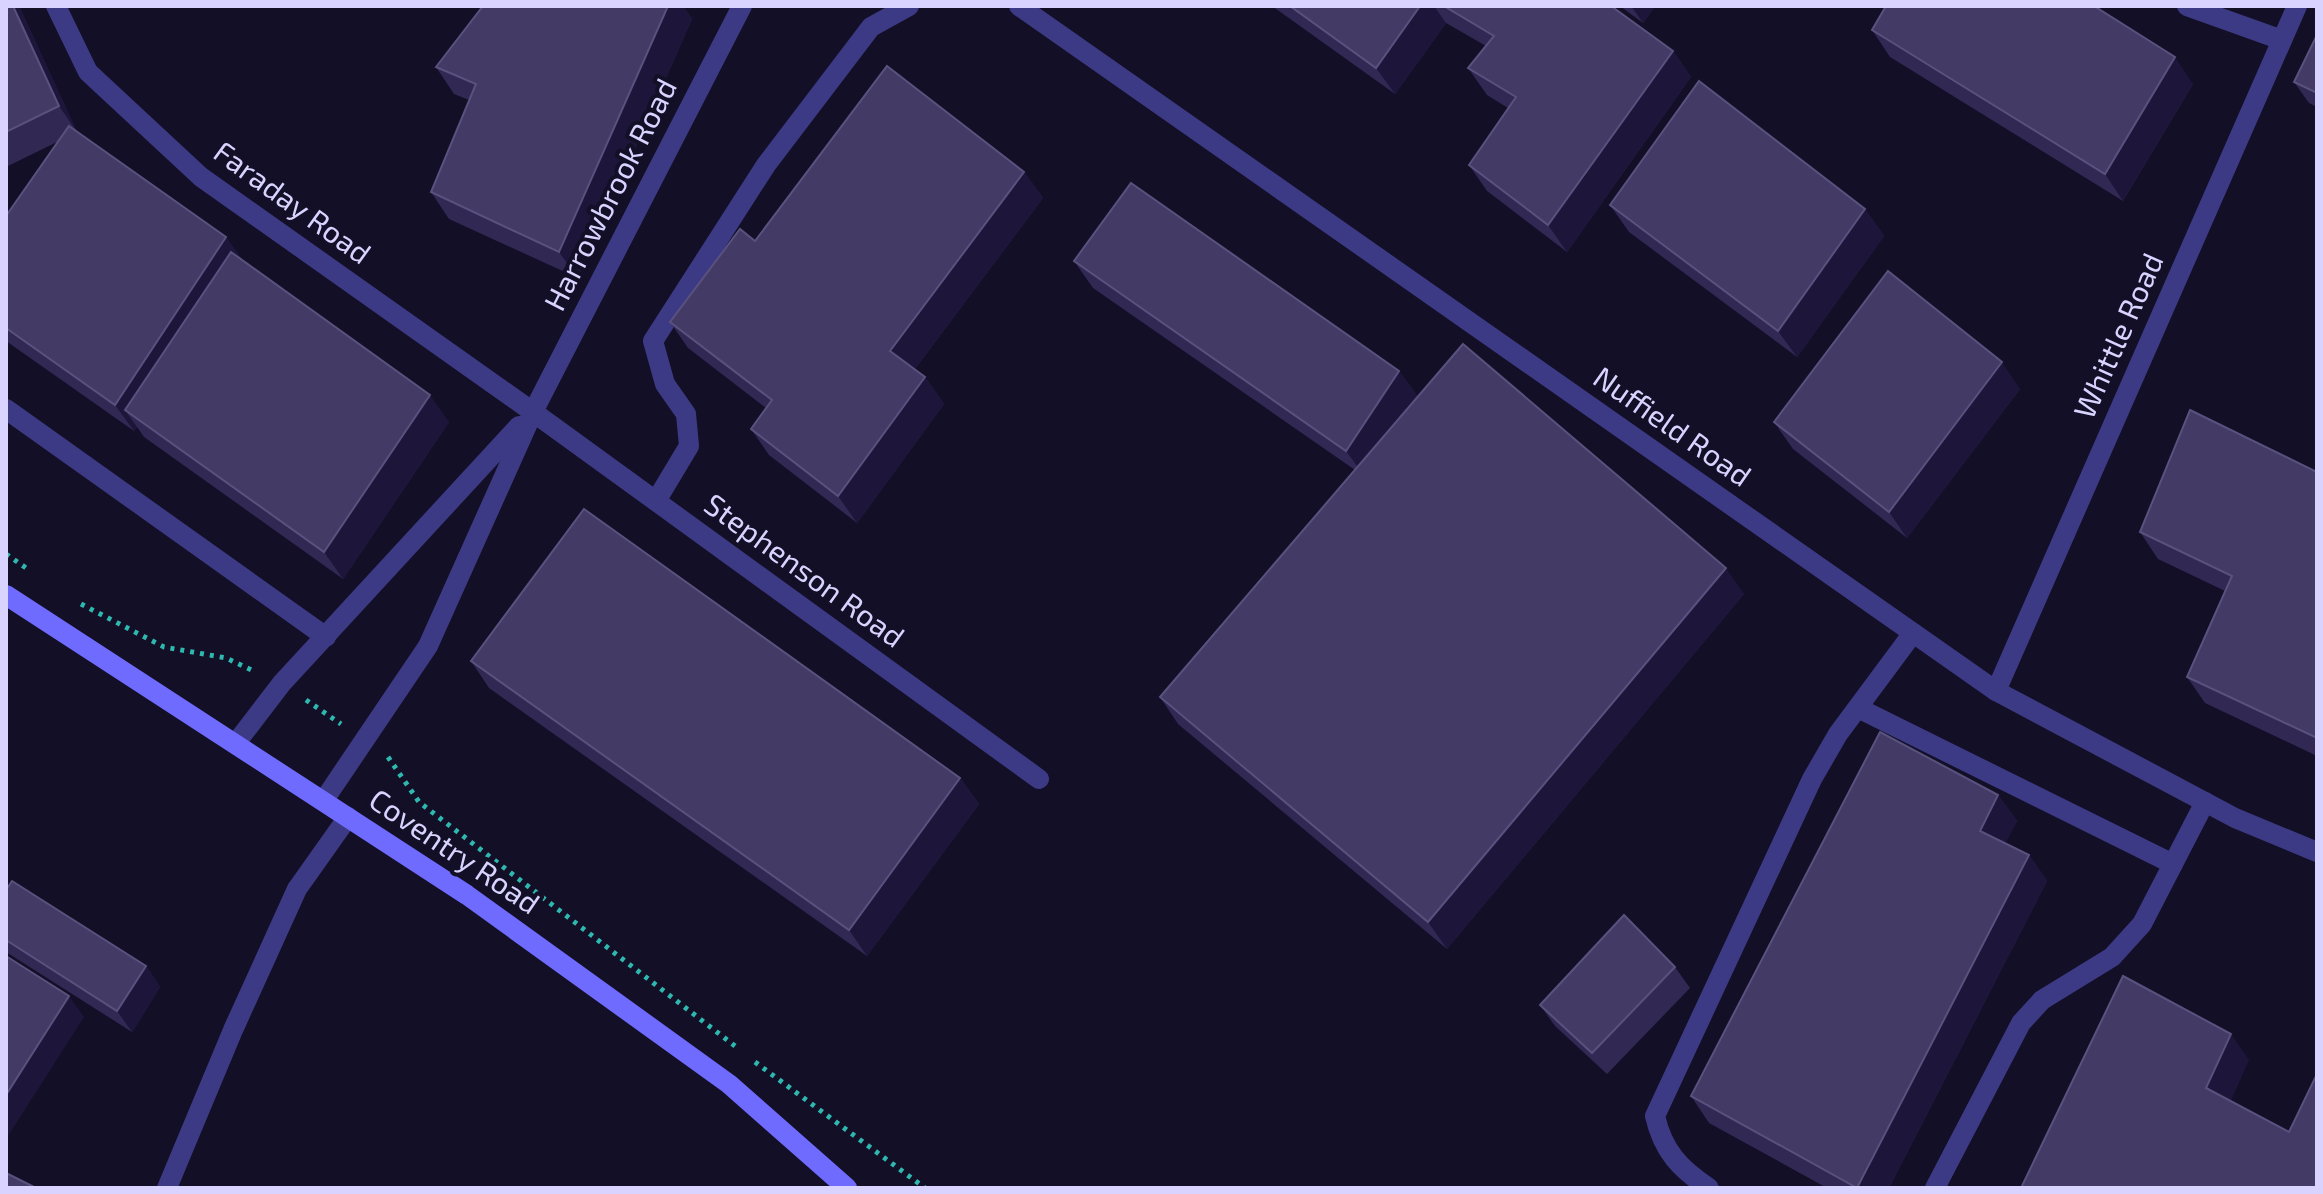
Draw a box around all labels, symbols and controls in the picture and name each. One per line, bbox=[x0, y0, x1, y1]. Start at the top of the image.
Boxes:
street label: Harrowbrook Road bbox=[535, 72, 683, 316]
street label: Faraday Road bbox=[208, 132, 379, 270]
street label: Whittle Road bbox=[2065, 247, 2170, 423]
street label: Nuffield Road bbox=[1587, 358, 1759, 493]
street label: Stephenson Road bbox=[698, 485, 912, 654]
street label: Coventry Road bbox=[363, 780, 547, 921]

